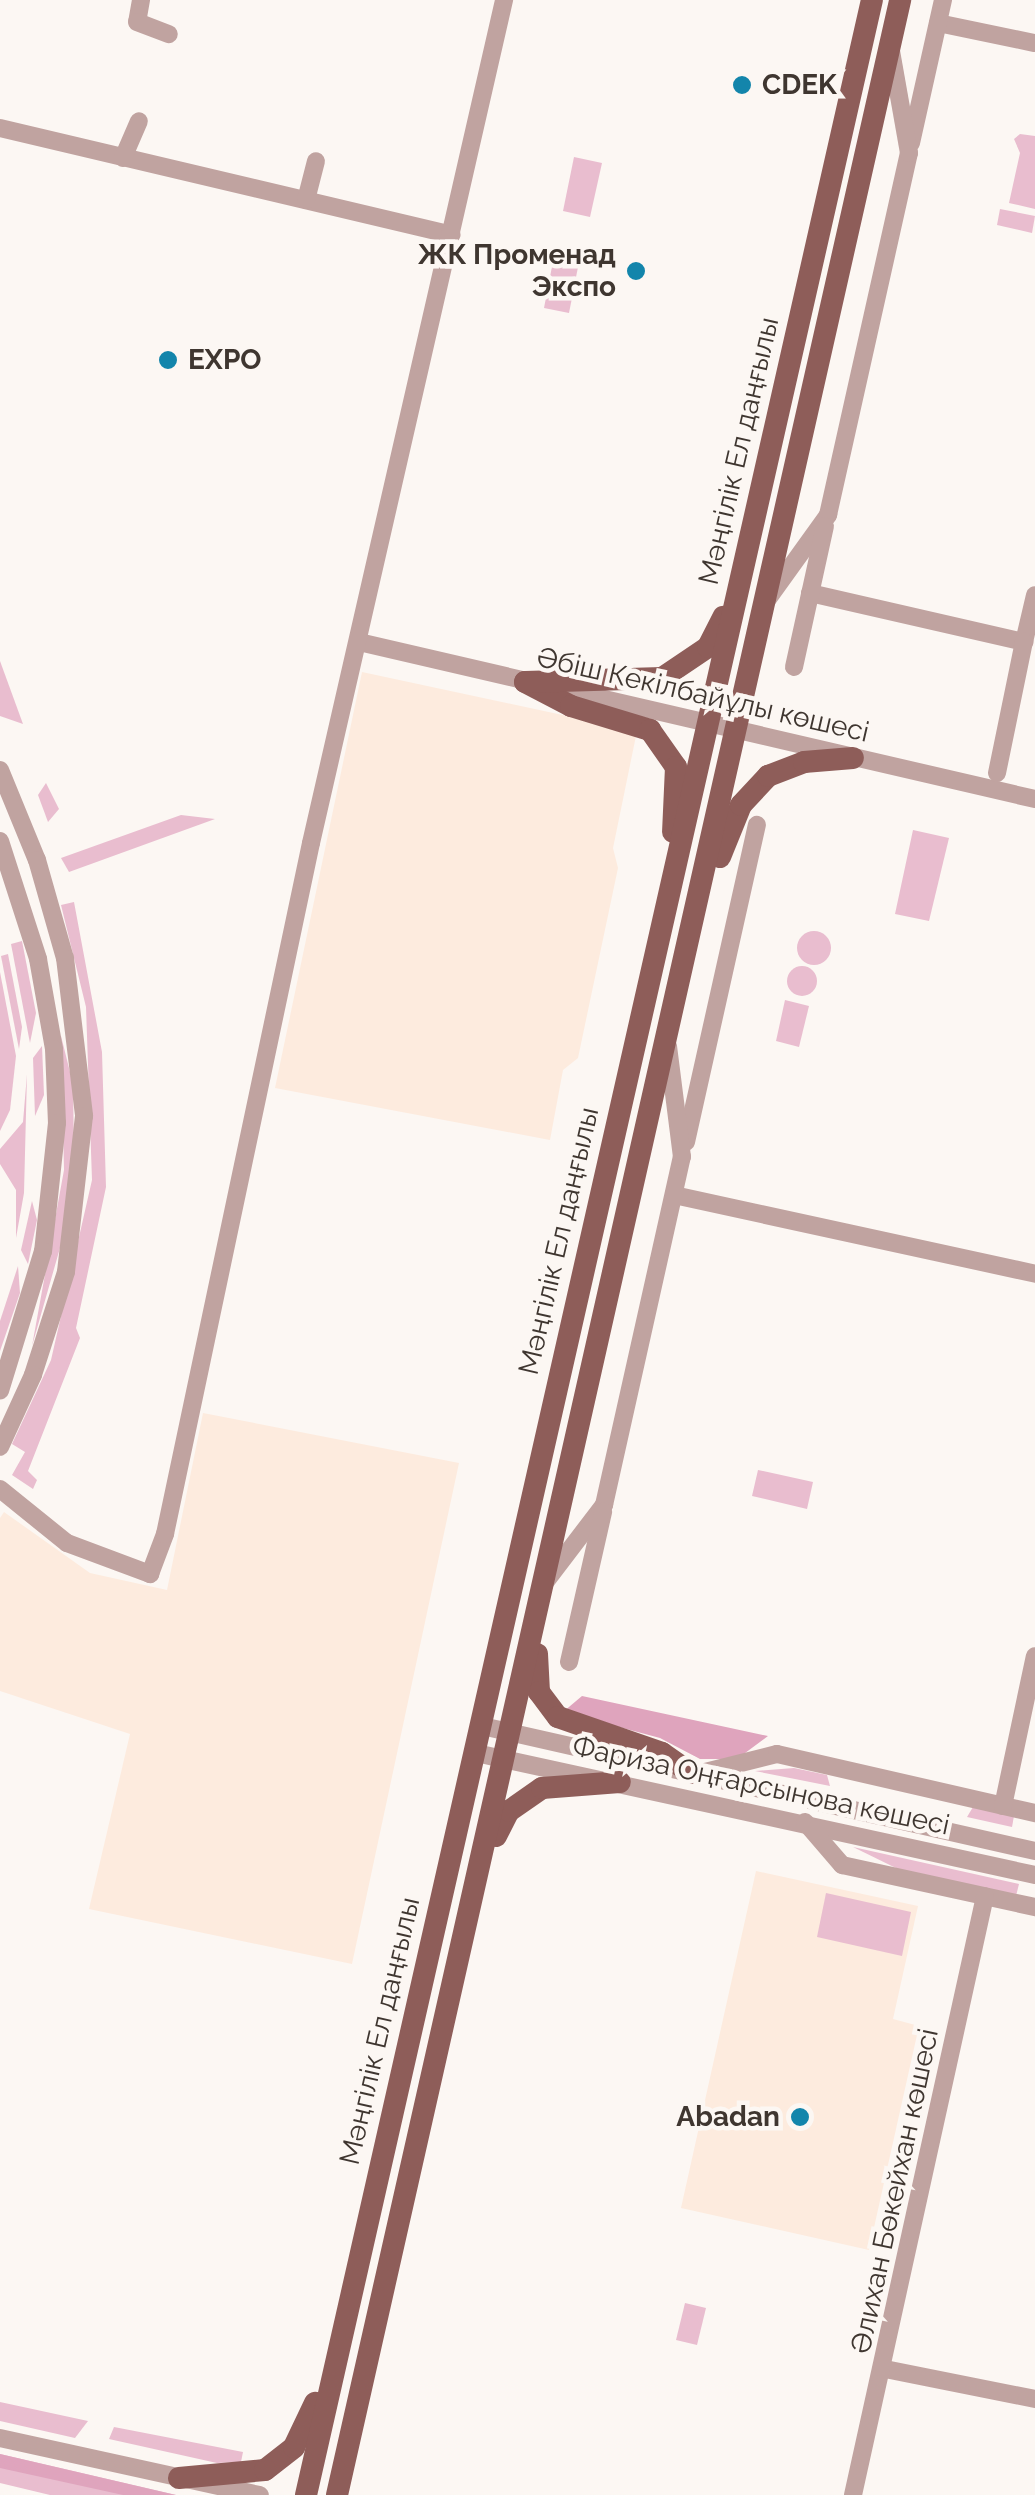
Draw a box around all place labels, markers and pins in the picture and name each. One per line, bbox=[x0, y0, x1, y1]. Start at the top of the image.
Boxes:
place label: CDEK bbox=[762, 68, 837, 102]
marker: CDEK bbox=[731, 74, 753, 96]
place label: ЖК Променад Экспо bbox=[417, 238, 616, 304]
marker: ЖК Променад Экспо bbox=[625, 260, 647, 282]
place label: EXPO bbox=[188, 343, 262, 377]
marker: EXPO bbox=[157, 349, 179, 371]
place label: Abadan bbox=[676, 2100, 780, 2134]
marker: Abadan bbox=[789, 2106, 811, 2128]

